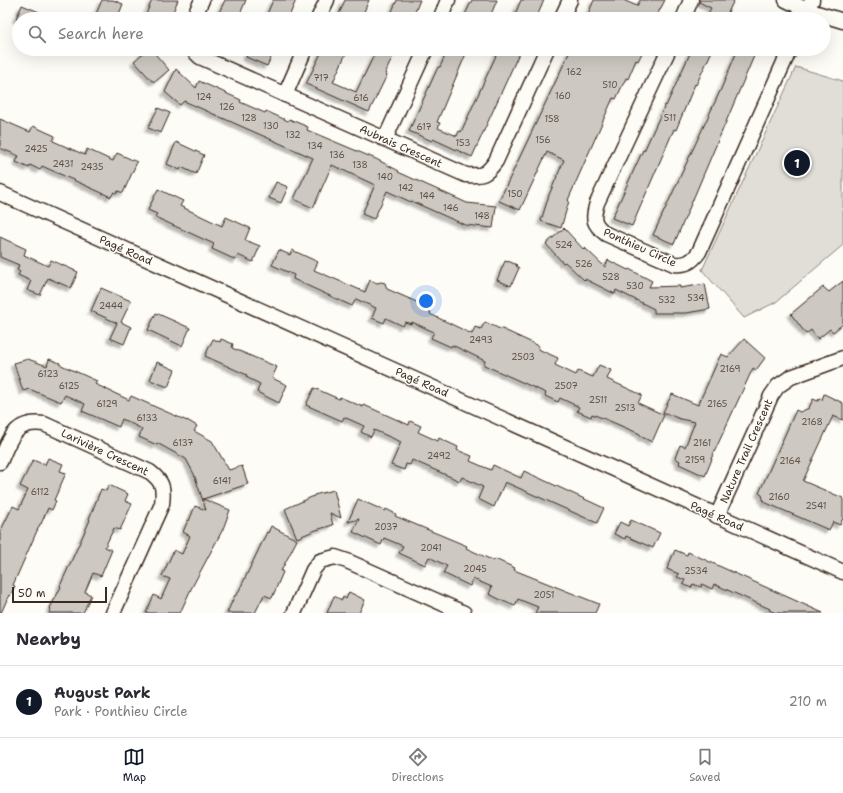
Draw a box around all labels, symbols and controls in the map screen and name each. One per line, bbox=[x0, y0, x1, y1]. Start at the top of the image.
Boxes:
search box bbox=[12, 12, 831, 56]
icon: search bbox=[26, 23, 48, 45]
text: Search here bbox=[58, 24, 144, 44]
house number: 162 bbox=[566, 66, 582, 78]
house number: 717 bbox=[313, 72, 329, 84]
house number: 510 bbox=[603, 79, 617, 91]
house number: 160 bbox=[555, 90, 571, 102]
house number: 124 bbox=[196, 91, 212, 103]
house number: 616 bbox=[353, 92, 369, 104]
house number: 126 bbox=[219, 101, 235, 113]
house number: 128 bbox=[241, 112, 257, 124]
house number: 511 bbox=[664, 112, 676, 124]
house number: 158 bbox=[544, 113, 560, 125]
house number: 130 bbox=[263, 120, 279, 132]
street label: Aubrais Crescent bbox=[357, 121, 445, 172]
house number: 617 bbox=[416, 121, 432, 133]
house number: 132 bbox=[285, 129, 301, 141]
house number: 156 bbox=[535, 134, 551, 146]
house number: 153 bbox=[455, 137, 471, 149]
house number: 134 bbox=[307, 140, 323, 152]
house number: 2425 bbox=[24, 143, 48, 155]
pin: 1 bbox=[784, 148, 810, 178]
house number: 136 bbox=[329, 149, 345, 161]
house number: 2431 bbox=[53, 158, 73, 170]
house number: 138 bbox=[352, 159, 368, 171]
house number: 2435 bbox=[81, 161, 103, 173]
house number: 140 bbox=[377, 171, 393, 183]
house number: 142 bbox=[398, 182, 414, 194]
house number: 150 bbox=[507, 188, 523, 200]
house number: 144 bbox=[419, 190, 435, 202]
house number: 146 bbox=[443, 202, 459, 214]
house number: 148 bbox=[474, 210, 490, 222]
street label: Ponthieu Circle bbox=[601, 225, 679, 270]
street label: Pagé Road bbox=[97, 232, 155, 269]
house number: 524 bbox=[555, 239, 573, 251]
house number: 526 bbox=[575, 258, 593, 270]
house number: 528 bbox=[602, 271, 620, 283]
house number: 530 bbox=[626, 280, 644, 292]
your location bbox=[416, 291, 436, 311]
house number: 534 bbox=[687, 292, 705, 304]
house number: 532 bbox=[658, 294, 676, 306]
house number: 2444 bbox=[99, 300, 123, 312]
house number: 2493 bbox=[469, 334, 493, 346]
house number: 2503 bbox=[511, 351, 535, 363]
house number: 2169 bbox=[719, 363, 741, 375]
street label: Pagé Road bbox=[393, 364, 451, 401]
house number: 6123 bbox=[37, 368, 59, 380]
house number: 6125 bbox=[59, 380, 79, 392]
house number: 2507 bbox=[554, 380, 578, 392]
house number: 2511 bbox=[589, 394, 607, 406]
street label: Nature Trail Crescent bbox=[717, 396, 776, 506]
house number: 6129 bbox=[96, 398, 118, 410]
house number: 2165 bbox=[707, 398, 727, 410]
house number: 2513 bbox=[615, 402, 635, 414]
house number: 6133 bbox=[137, 412, 158, 424]
house number: 2168 bbox=[801, 416, 823, 428]
street label: Larivière Crescent bbox=[59, 426, 151, 479]
house number: 6137 bbox=[173, 437, 193, 449]
house number: 2161 bbox=[693, 437, 711, 449]
house number: 2492 bbox=[427, 450, 451, 462]
house number: 2159 bbox=[685, 454, 705, 466]
house number: 2164 bbox=[779, 455, 801, 467]
house number: 6141 bbox=[213, 475, 231, 487]
house number: 6112 bbox=[31, 486, 49, 498]
house number: 2160 bbox=[768, 491, 790, 503]
street label: Pagé Road bbox=[688, 498, 746, 535]
house number: 2541 bbox=[805, 500, 827, 512]
house number: 2037 bbox=[374, 521, 398, 533]
house number: 2041 bbox=[420, 542, 442, 554]
house number: 2045 bbox=[463, 563, 487, 575]
house number: 2534 bbox=[684, 565, 708, 577]
scale bar bbox=[12, 585, 107, 604]
text: 50 m bbox=[18, 586, 46, 601]
house number: 2051 bbox=[533, 589, 555, 601]
text: Nearby bbox=[16, 628, 81, 650]
text: August Park bbox=[54, 683, 151, 703]
text: 1 bbox=[26, 693, 32, 710]
text: 210 m bbox=[789, 693, 827, 710]
text: Park · Ponthieu Circle bbox=[54, 703, 187, 720]
tab: Map bbox=[123, 746, 146, 785]
tab: Directions bbox=[391, 746, 444, 785]
tab: Saved bbox=[689, 746, 720, 785]

